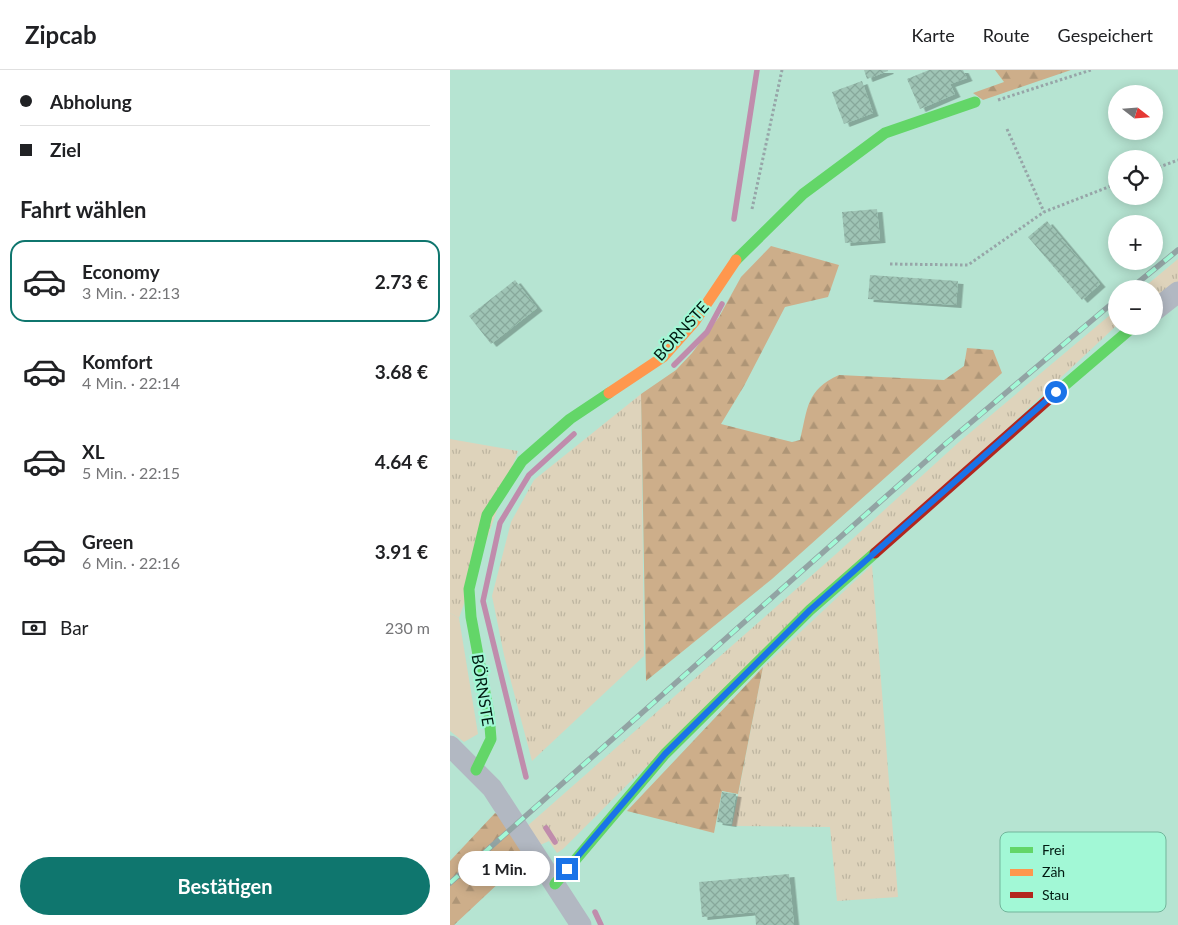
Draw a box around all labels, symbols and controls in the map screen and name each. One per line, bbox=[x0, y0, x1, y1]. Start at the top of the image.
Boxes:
text: Zipcab bbox=[25, 20, 97, 49]
text: Karte bbox=[911, 24, 955, 46]
text: Route bbox=[983, 24, 1030, 46]
text: Gespeichert bbox=[1058, 24, 1153, 46]
north arrow bbox=[1108, 85, 1162, 140]
map controls bbox=[1108, 85, 1163, 335]
text: Abholung bbox=[50, 90, 132, 113]
text: Ziel bbox=[50, 138, 81, 161]
button: locate bbox=[1108, 150, 1163, 205]
text: Fahrt wählen bbox=[20, 196, 147, 223]
button: + bbox=[1108, 215, 1163, 270]
icon: car bbox=[22, 259, 67, 304]
text: Economy bbox=[82, 260, 160, 283]
text: 2.73 € bbox=[375, 270, 428, 293]
button: − bbox=[1108, 280, 1163, 335]
text: 3 Min. · 22:13 bbox=[82, 283, 180, 302]
street label: BÖRNSTE bbox=[649, 297, 712, 364]
icon: car bbox=[22, 349, 67, 394]
text: Komfort bbox=[82, 350, 153, 373]
text: 3.68 € bbox=[375, 360, 428, 383]
text: 4 Min. · 22:14 bbox=[82, 373, 180, 392]
route start bbox=[1045, 381, 1067, 403]
icon: car bbox=[22, 439, 67, 484]
text: XL bbox=[82, 440, 105, 463]
text: 4.64 € bbox=[375, 450, 428, 473]
text: 5 Min. · 22:15 bbox=[82, 463, 180, 482]
icon: car bbox=[22, 529, 67, 574]
text: Green bbox=[82, 530, 133, 553]
text: 3.91 € bbox=[375, 540, 428, 563]
text: 6 Min. · 22:16 bbox=[82, 553, 180, 572]
icon: cash bbox=[20, 614, 48, 642]
text: Bar bbox=[60, 616, 89, 639]
text: 230 m bbox=[385, 618, 430, 637]
street label: BÖRNSTE bbox=[468, 653, 499, 727]
legend bbox=[1000, 832, 1166, 912]
text: Frei bbox=[1042, 841, 1065, 858]
callout: 1 Min. bbox=[457, 852, 550, 886]
button: Bestätigen bbox=[20, 857, 430, 915]
route end bbox=[556, 858, 578, 880]
text: 1 Min. bbox=[481, 859, 527, 878]
text: Zäh bbox=[1042, 863, 1065, 880]
text: Stau bbox=[1042, 886, 1069, 903]

